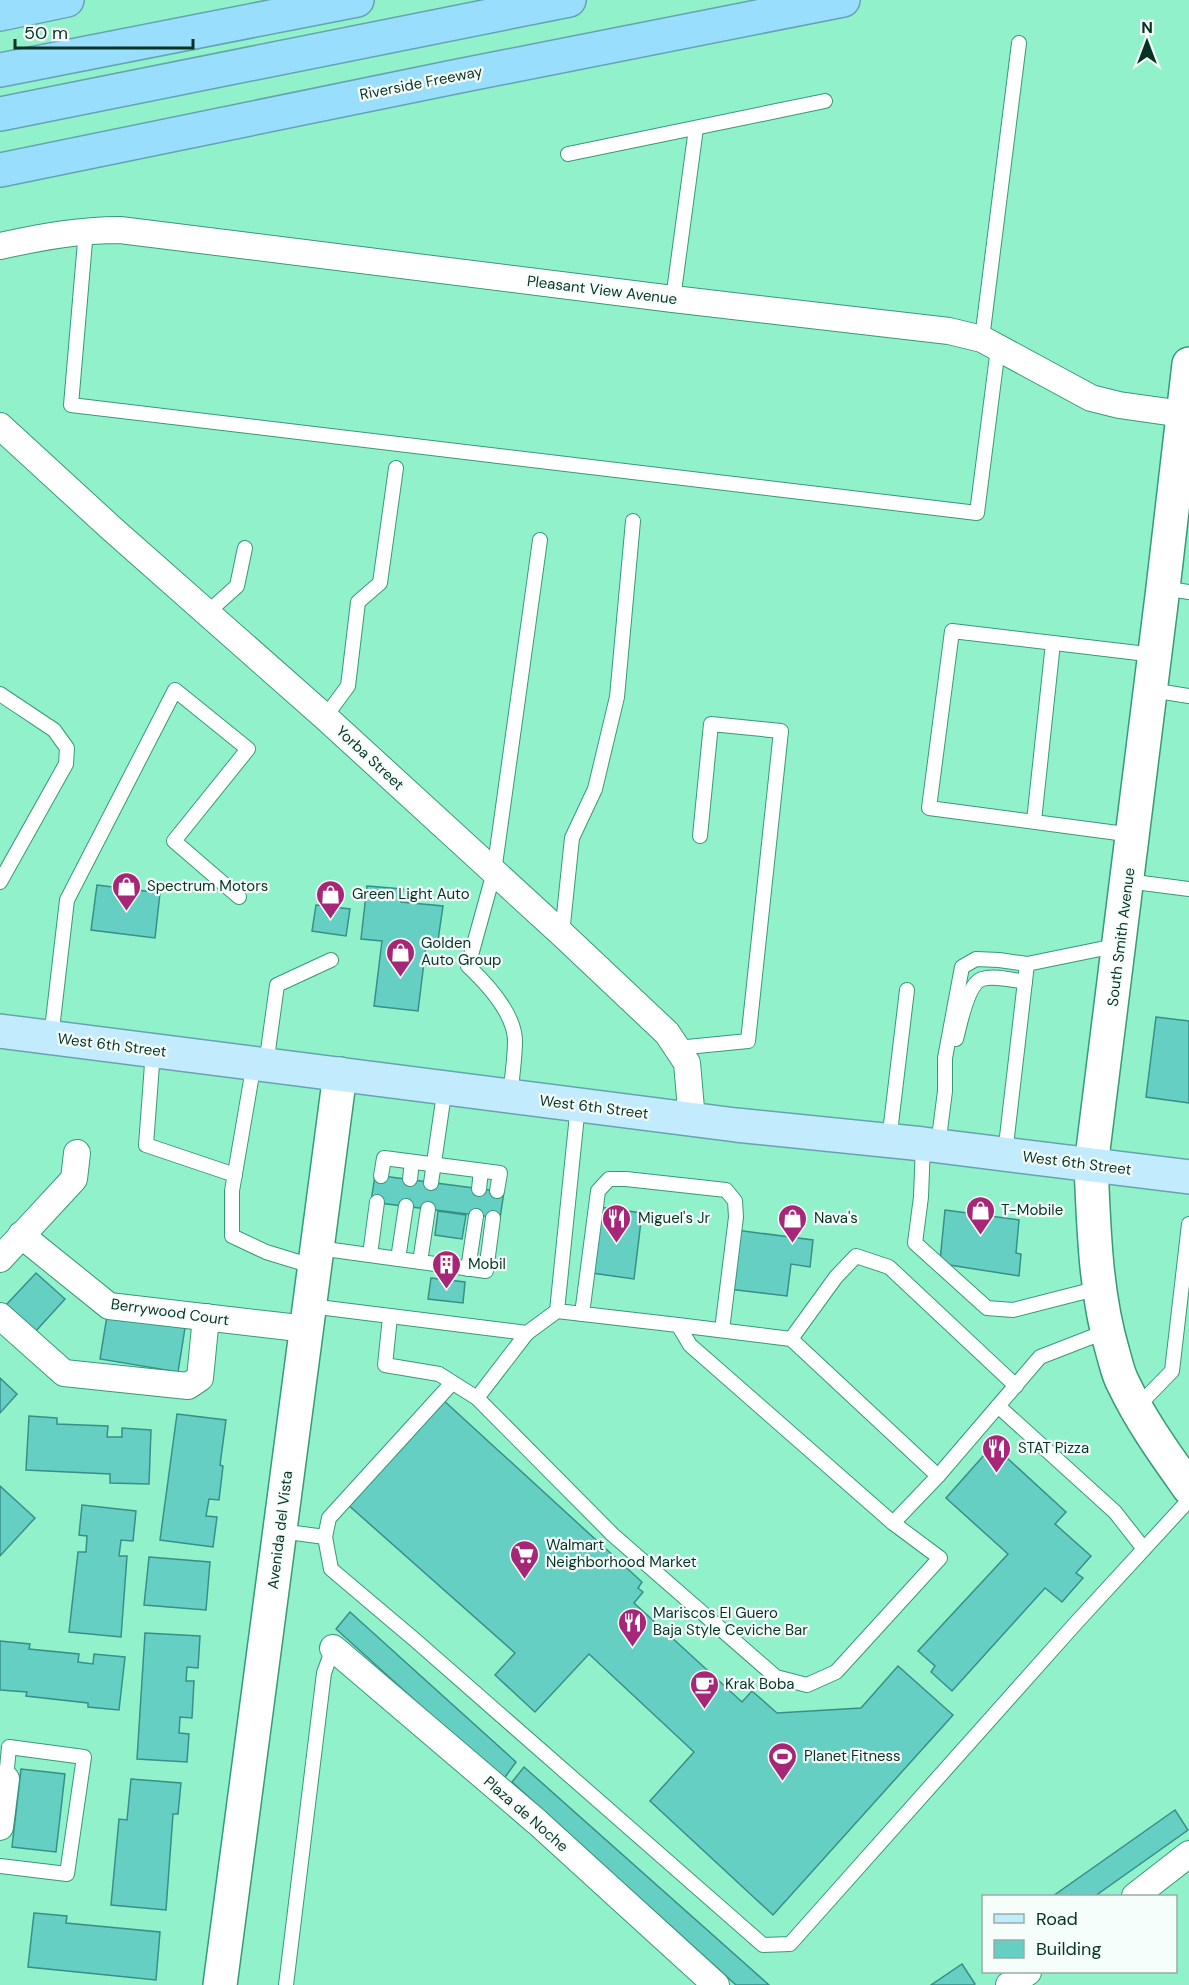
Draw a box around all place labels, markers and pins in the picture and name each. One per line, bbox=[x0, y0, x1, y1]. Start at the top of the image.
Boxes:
shop icon: Spectrum Motors bbox=[110, 870, 142, 912]
place label: Spectrum Motors bbox=[147, 876, 268, 896]
shop icon: Green Light Auto bbox=[315, 878, 347, 920]
place label: Green Light Auto bbox=[352, 884, 470, 904]
place label: Golden Auto Group bbox=[421, 933, 501, 970]
shop icon: Golden Auto Group bbox=[384, 936, 416, 978]
shop icon: T-Mobile bbox=[964, 1194, 996, 1236]
place label: T-Mobile bbox=[1001, 1200, 1063, 1220]
restaurant icon: Miguel's Jr bbox=[601, 1202, 633, 1244]
shop icon: Nava's bbox=[777, 1202, 809, 1244]
place label: Miguel's Jr bbox=[638, 1208, 710, 1228]
place label: Nava's bbox=[814, 1208, 858, 1228]
building icon: Mobil bbox=[431, 1248, 463, 1290]
place label: Mobil bbox=[468, 1254, 506, 1274]
restaurant icon: STAT Pizza bbox=[981, 1432, 1013, 1474]
place label: STAT Pizza bbox=[1018, 1438, 1089, 1458]
place label: Walmart Neighborhood Market bbox=[546, 1535, 697, 1572]
supermarket icon: Walmart Neighborhood Market bbox=[509, 1538, 541, 1580]
place label: Mariscos El Guero Baja Style Ceviche Bar bbox=[653, 1603, 808, 1640]
restaurant icon: Mariscos El Guero Baja Style Ceviche Bar bbox=[616, 1606, 648, 1648]
cafe icon: Krak Boba bbox=[688, 1668, 720, 1710]
place label: Krak Boba bbox=[725, 1674, 795, 1694]
sports icon: Planet Fitness bbox=[767, 1740, 799, 1782]
place label: Planet Fitness bbox=[804, 1746, 901, 1766]

